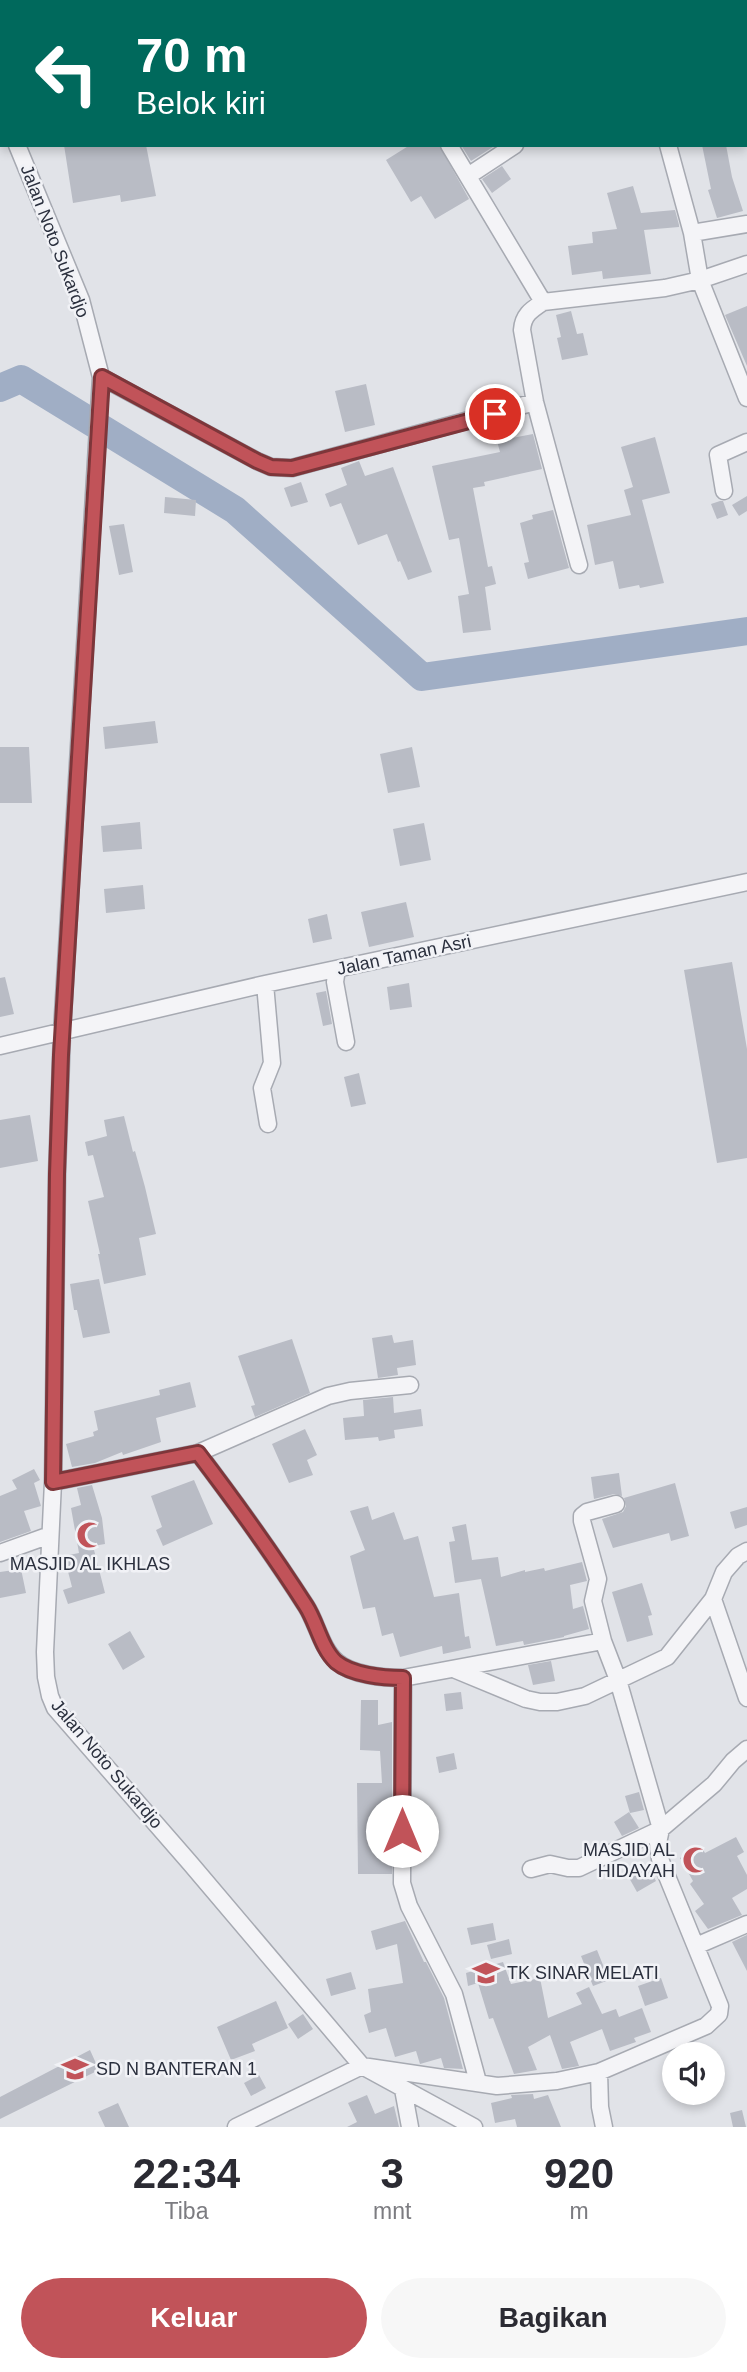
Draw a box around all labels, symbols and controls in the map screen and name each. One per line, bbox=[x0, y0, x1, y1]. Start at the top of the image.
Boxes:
icon: left bbox=[21, 28, 112, 119]
text: 70 m bbox=[136, 28, 248, 82]
text: Belok kiri bbox=[136, 85, 266, 121]
street label: Jalan Noto Sukardjo bbox=[17, 162, 93, 320]
pin bbox=[465, 384, 525, 444]
icon: arrive bbox=[476, 395, 514, 433]
street label: Jalan Taman Asri bbox=[335, 931, 473, 979]
mosque icon: MASJID AL IKHLAS bbox=[75, 1520, 105, 1550]
place label: MASJID AL IKHLAS bbox=[10, 1554, 170, 1574]
street label: Jalan Noto Sukardjo bbox=[47, 1695, 167, 1833]
position arrow bbox=[365, 1794, 439, 1868]
place label: MASJID AL HIDAYAH bbox=[583, 1840, 675, 1881]
mosque icon: MASJID AL HIDAYAH bbox=[681, 1845, 711, 1875]
school or university icon: TK SINAR MELATI bbox=[471, 1958, 501, 1988]
place label: TK SINAR MELATI bbox=[507, 1963, 659, 1983]
map controls bbox=[662, 2042, 725, 2105]
button: sound bbox=[662, 2042, 725, 2105]
school or university icon: SD N BANTERAN 1 bbox=[60, 2054, 90, 2084]
place label: SD N BANTERAN 1 bbox=[96, 2059, 257, 2079]
text: 22:34 bbox=[133, 2150, 240, 2197]
text: 3 bbox=[380, 2150, 404, 2197]
text: 920 bbox=[544, 2150, 614, 2197]
text: Tiba bbox=[165, 2198, 208, 2224]
text: mnt bbox=[373, 2198, 411, 2224]
text: m bbox=[570, 2198, 589, 2224]
button: Keluar bbox=[21, 2278, 367, 2358]
button: Bagikan bbox=[381, 2278, 726, 2358]

